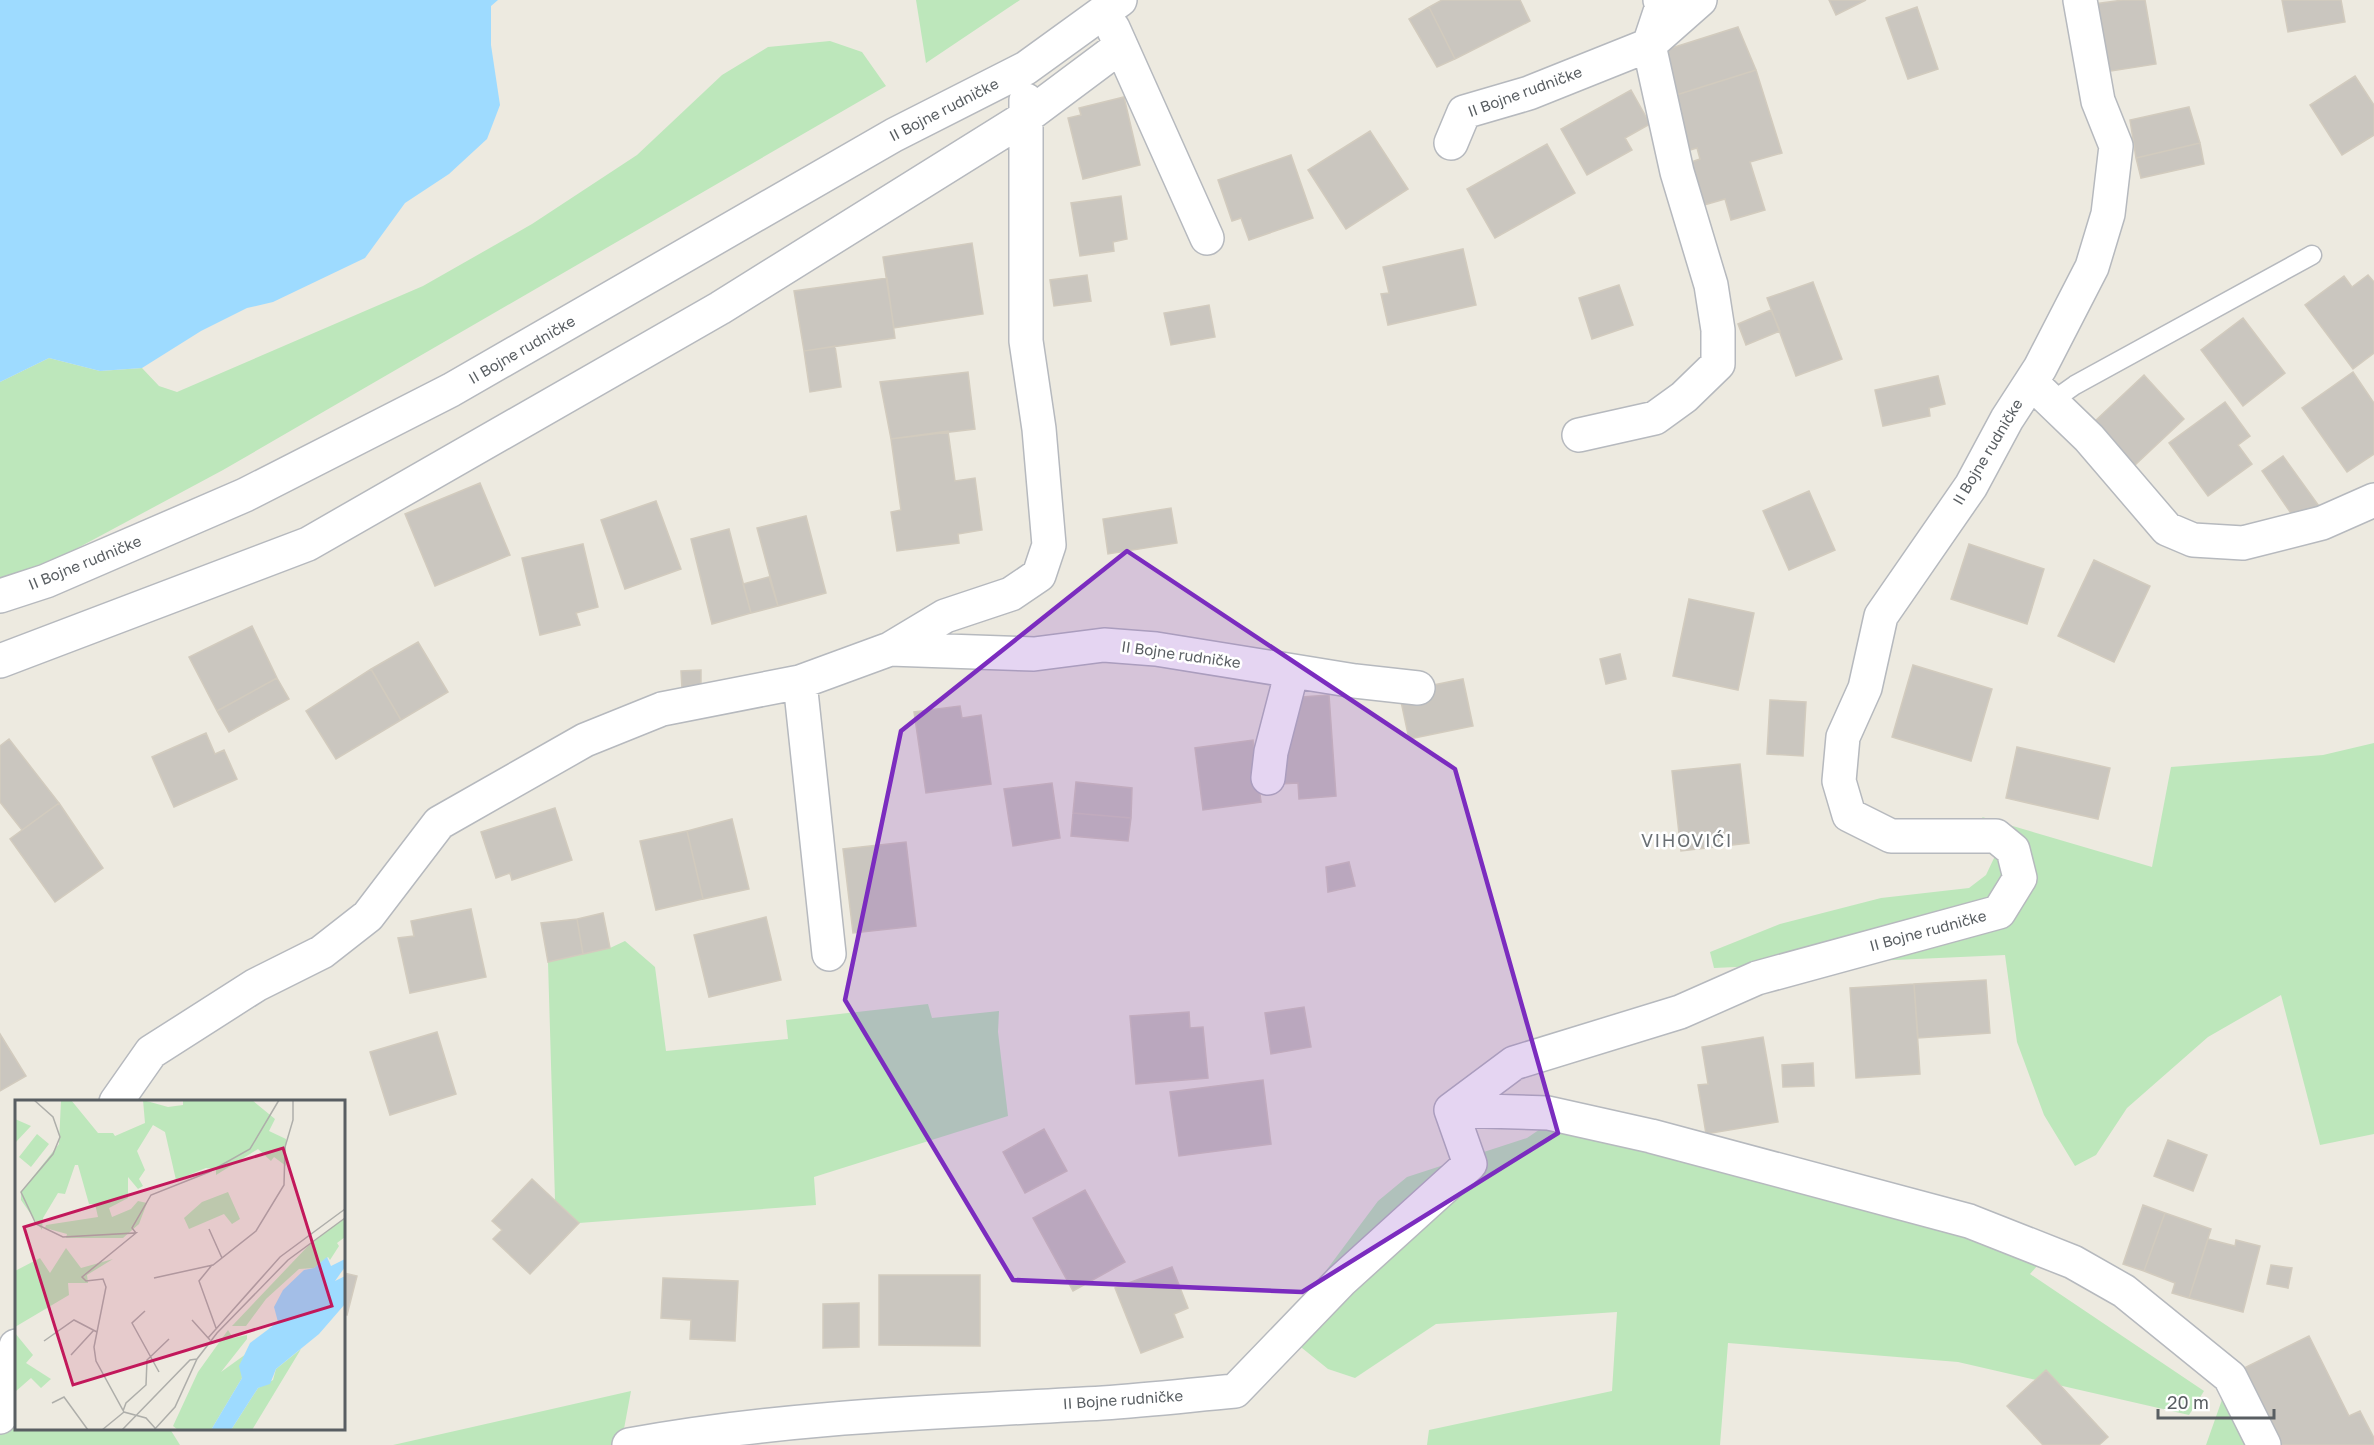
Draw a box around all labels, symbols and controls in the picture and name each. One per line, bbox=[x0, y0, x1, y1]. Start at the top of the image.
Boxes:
street label: II Bojne rudničke bbox=[1465, 62, 1585, 120]
street label: II Bojne rudničke bbox=[886, 74, 1002, 144]
street label: II Bojne rudničke bbox=[465, 311, 578, 387]
street label: II Bojne rudničke bbox=[1948, 395, 2026, 508]
street label: II Bojne rudničke bbox=[25, 531, 144, 593]
street label: II Bojne rudničke bbox=[1120, 637, 1242, 671]
district label: VIHOVIĆI bbox=[1641, 829, 1733, 851]
street label: II Bojne rudničke bbox=[1867, 906, 1988, 954]
inset map bbox=[15, 1100, 345, 1430]
scale bar bbox=[2158, 1382, 2274, 1420]
street label: II Bojne rudničke bbox=[1062, 1386, 1184, 1412]
text: 20 m bbox=[2167, 1391, 2209, 1413]

